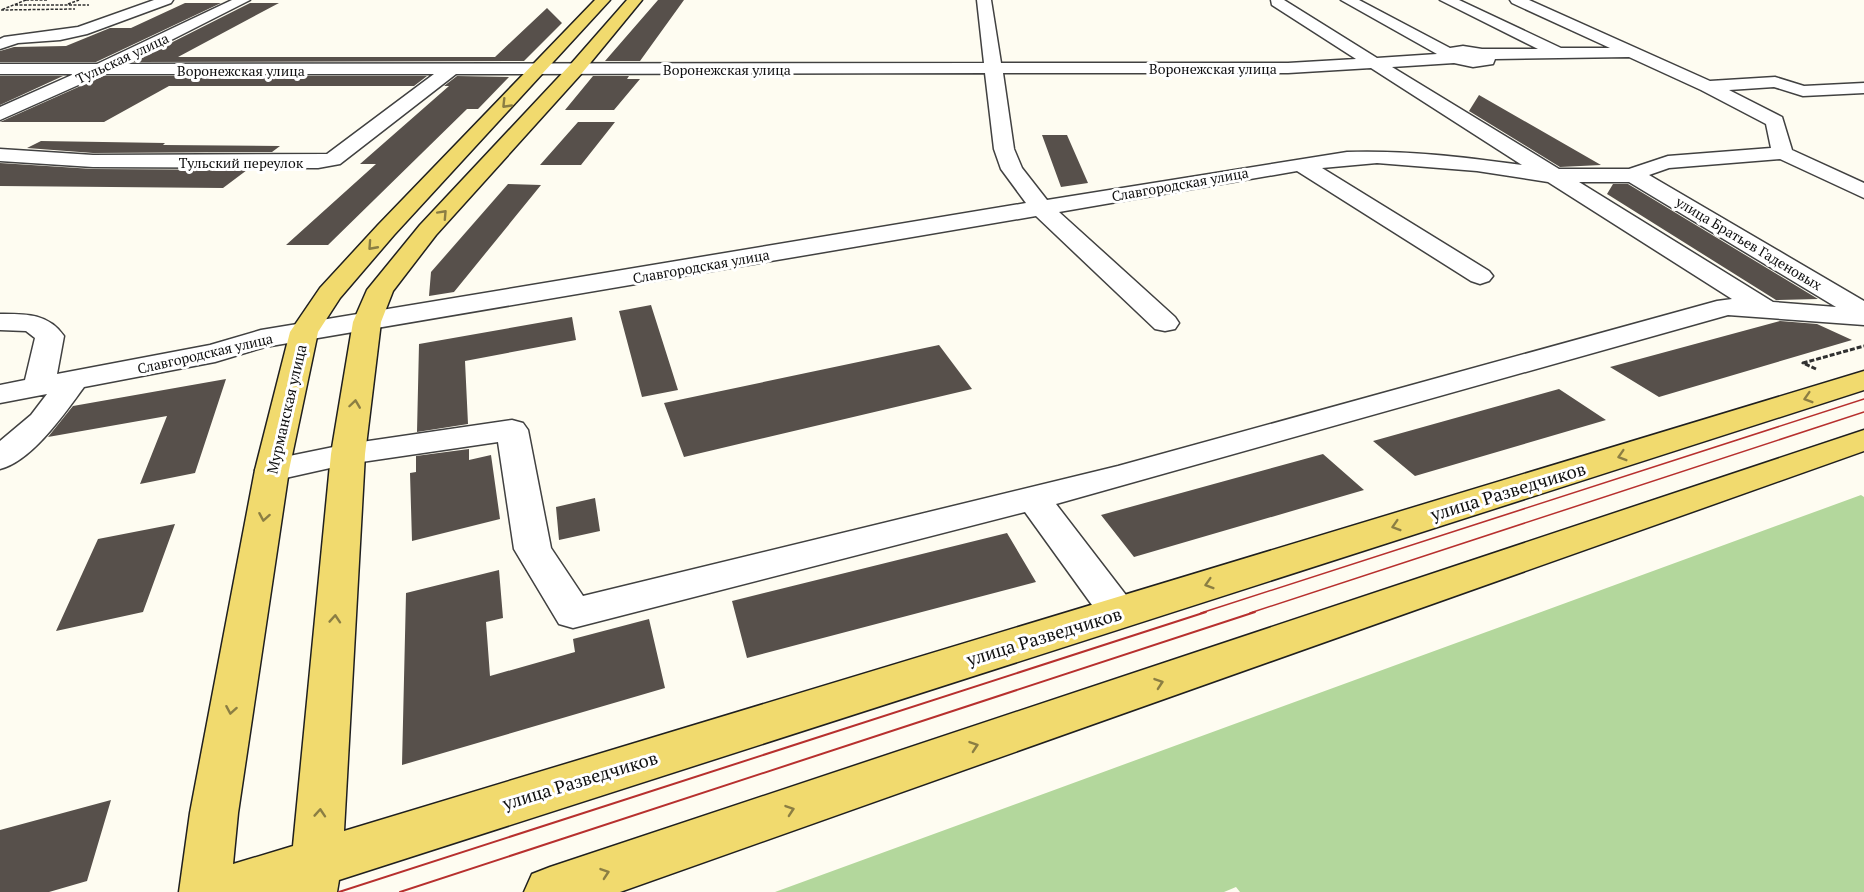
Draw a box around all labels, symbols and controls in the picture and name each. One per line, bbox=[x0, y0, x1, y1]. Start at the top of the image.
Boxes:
street label: Тульская улица bbox=[72, 28, 172, 88]
street label: Воронежская улица bbox=[1149, 59, 1277, 78]
street label: Воронежская улица bbox=[663, 60, 791, 79]
street label: Воронежская улица bbox=[177, 61, 305, 80]
one-way arrow bbox=[502, 97, 513, 108]
street label: Тульский переулок bbox=[179, 153, 304, 172]
street label: Славгородская улица bbox=[1110, 163, 1250, 205]
street label: улица Братьев Гаденовых bbox=[1671, 191, 1826, 295]
one-way arrow bbox=[436, 210, 447, 220]
one-way arrow bbox=[368, 239, 379, 249]
street label: Славгородская улица bbox=[631, 245, 771, 287]
street label: Славгородская улица bbox=[135, 328, 275, 378]
street label: Мурманская улица bbox=[261, 342, 311, 476]
one-way arrow bbox=[1803, 391, 1814, 403]
one-way arrow bbox=[349, 399, 361, 408]
one-way arrow bbox=[1617, 449, 1628, 461]
street label: улица Разведчиков bbox=[1427, 456, 1588, 526]
one-way arrow bbox=[258, 512, 271, 522]
one-way arrow bbox=[1391, 519, 1402, 531]
one-way arrow bbox=[1204, 577, 1215, 589]
street label: улица Разведчиков bbox=[963, 601, 1124, 671]
one-way arrow bbox=[329, 614, 342, 623]
one-way arrow bbox=[1153, 677, 1163, 690]
one-way arrow bbox=[226, 705, 238, 714]
one-way arrow bbox=[968, 741, 979, 754]
street label: улица Разведчиков bbox=[499, 745, 660, 815]
one-way arrow bbox=[784, 804, 795, 817]
one-way arrow bbox=[314, 809, 327, 818]
one-way arrow bbox=[599, 868, 610, 880]

